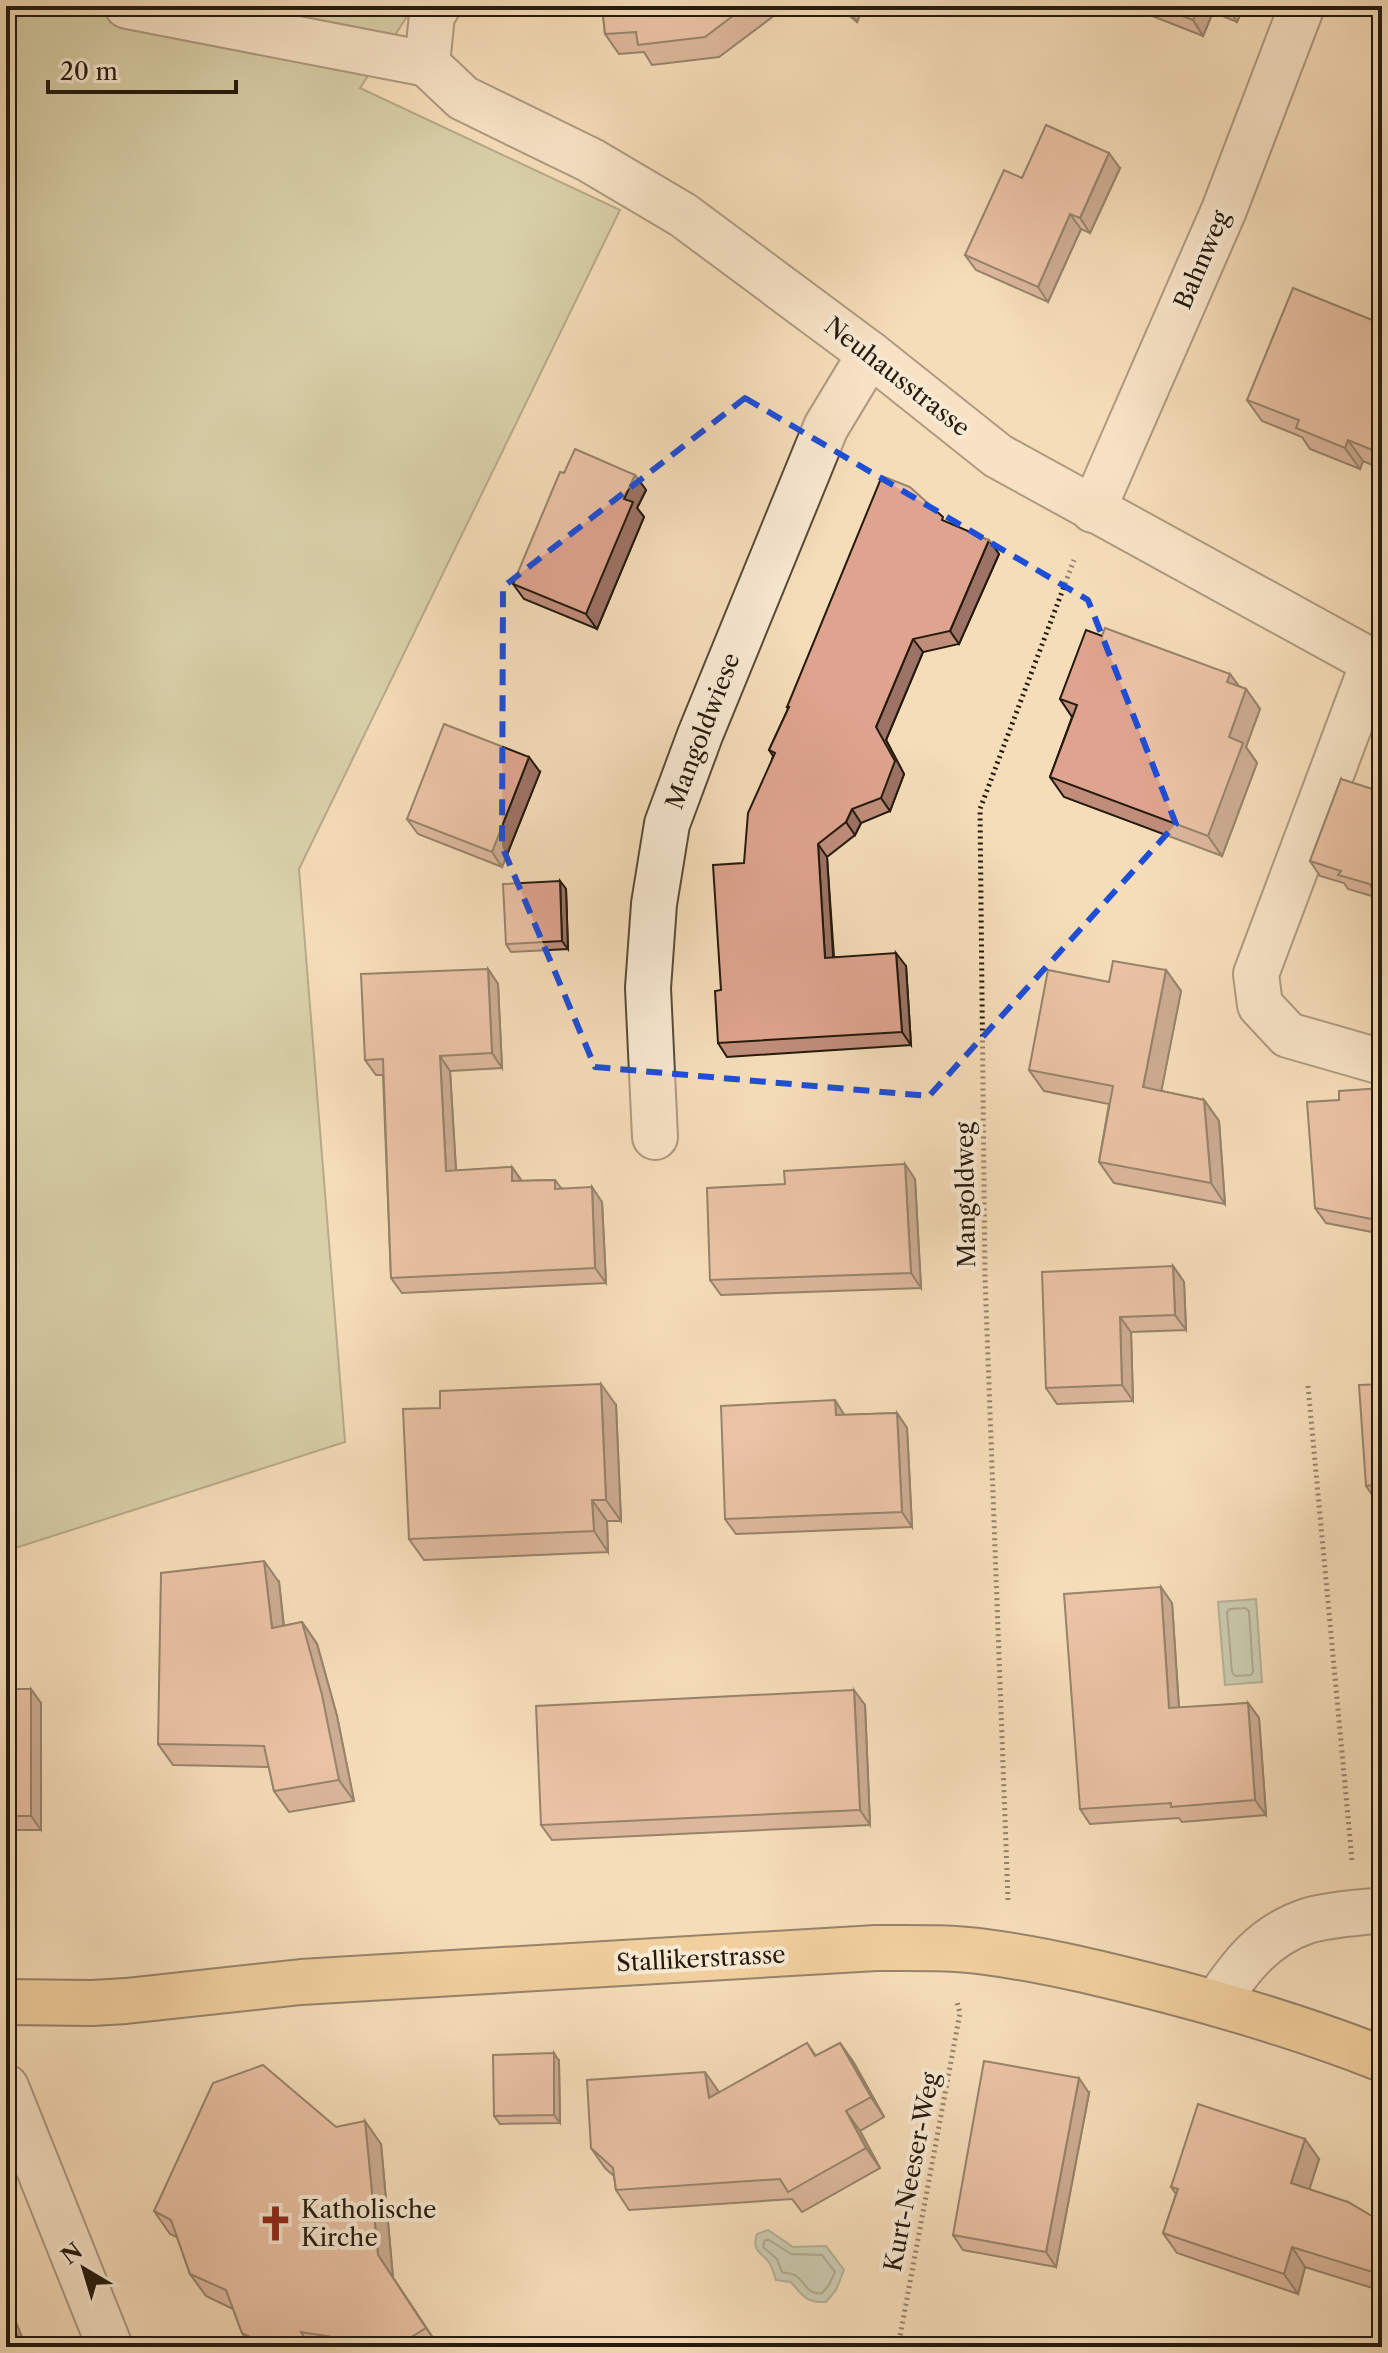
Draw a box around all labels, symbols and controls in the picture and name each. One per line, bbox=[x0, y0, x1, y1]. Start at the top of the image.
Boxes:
scale bar bbox=[48, 44, 236, 94]
text: 20 m bbox=[60, 57, 118, 86]
street label: Bahnweg bbox=[1168, 206, 1235, 313]
street label: Neuhausstrasse bbox=[819, 311, 976, 442]
street label: Mangoldwiese bbox=[659, 649, 746, 813]
street label: Mangoldweg bbox=[950, 1122, 981, 1268]
street label: Stallikerstrasse bbox=[616, 1940, 786, 1977]
street label: Kurt-Neeser-Weg bbox=[878, 2070, 945, 2274]
place label: Katholische Kirche bbox=[301, 2195, 437, 2252]
church icon: Katholische Kirche bbox=[256, 2205, 294, 2243]
north arrow bbox=[44, 2229, 124, 2309]
text: N bbox=[56, 2237, 88, 2270]

